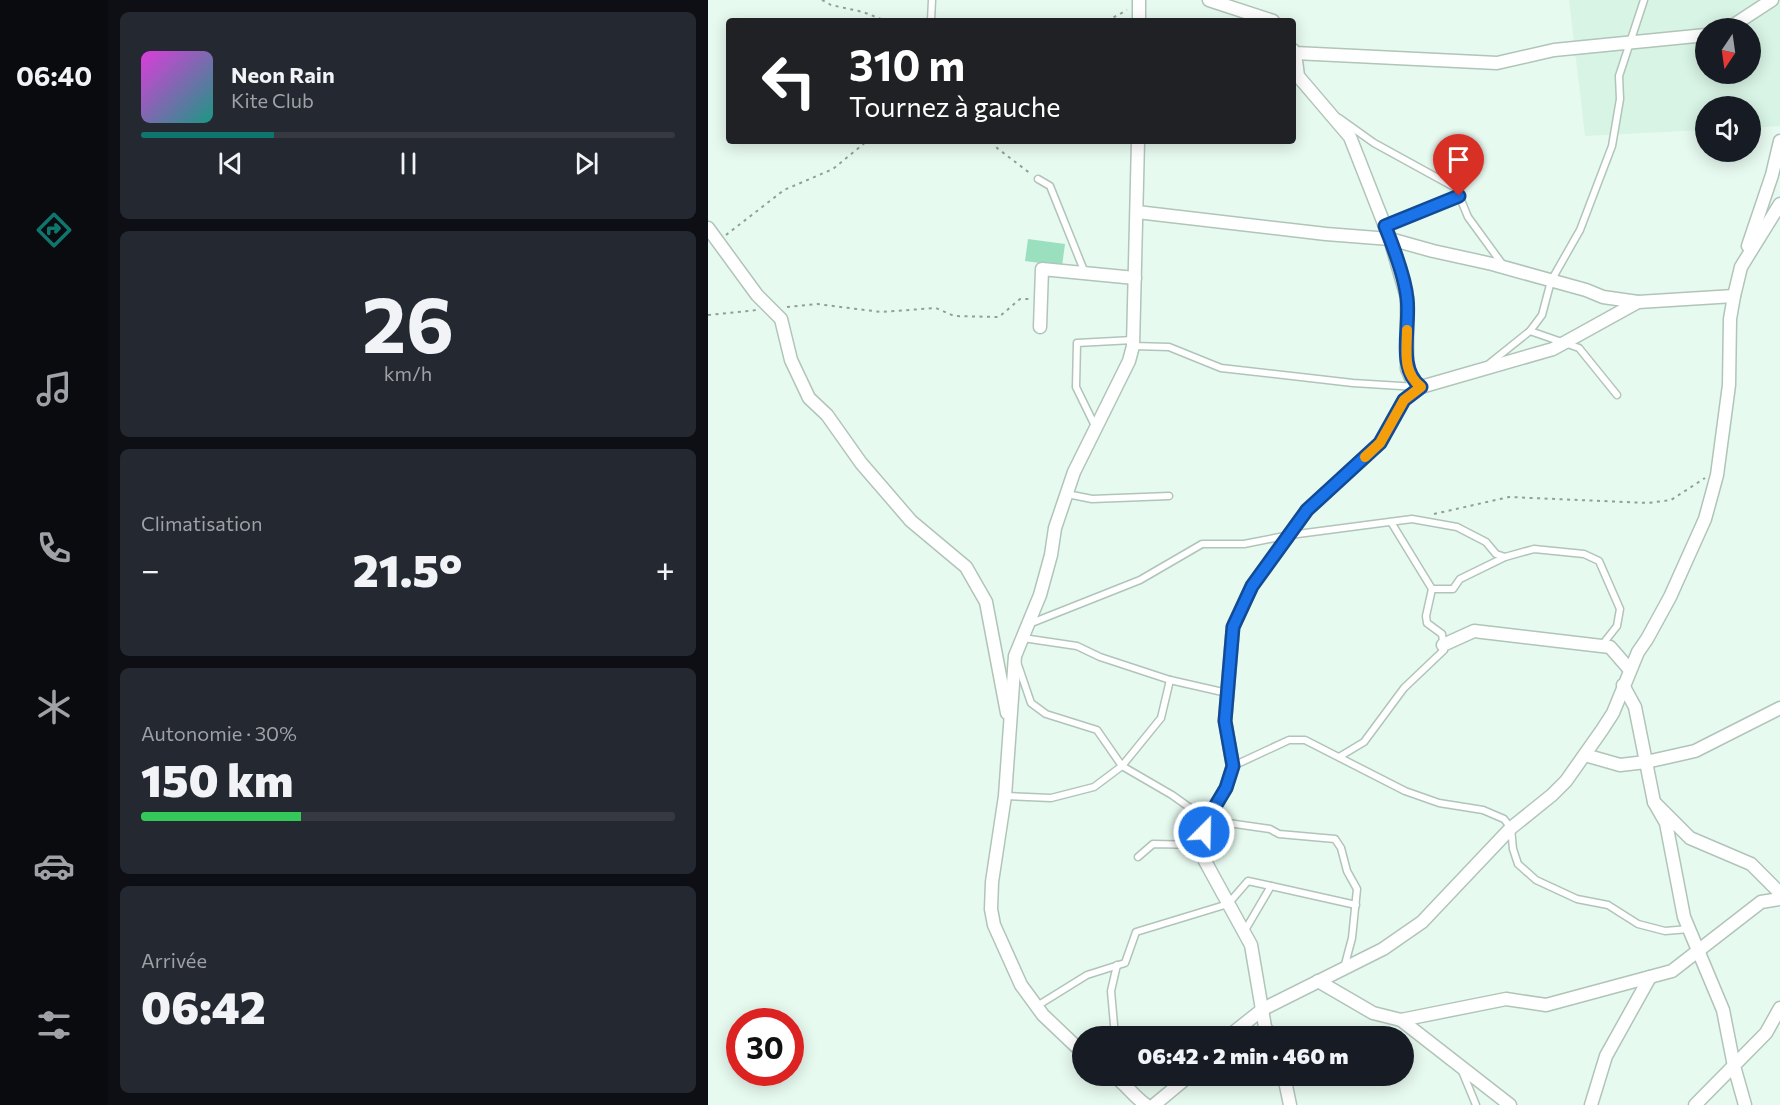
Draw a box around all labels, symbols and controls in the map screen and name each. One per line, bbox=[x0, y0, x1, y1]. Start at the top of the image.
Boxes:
north arrow bbox=[1695, 18, 1761, 84]
map controls bbox=[1695, 18, 1761, 162]
text: 310 m bbox=[849, 38, 965, 90]
icon: left bbox=[750, 42, 828, 120]
text: 06:40 bbox=[16, 59, 92, 92]
text: Neon Rain bbox=[231, 61, 335, 88]
text: Kite Club bbox=[231, 88, 314, 112]
text: Tournez à gauche bbox=[849, 90, 1060, 123]
button: sound bbox=[1695, 96, 1761, 162]
pin bbox=[1433, 134, 1484, 196]
icon: arrive bbox=[1442, 143, 1475, 176]
icon: previous bbox=[214, 147, 247, 180]
icon: pause bbox=[392, 147, 425, 180]
icon: next bbox=[570, 147, 603, 180]
icon: directions bbox=[33, 209, 75, 251]
text: 26 bbox=[362, 274, 454, 369]
text: km/h bbox=[384, 361, 432, 385]
icon: music bbox=[33, 368, 75, 410]
text: Climatisation bbox=[141, 511, 262, 535]
icon: phone bbox=[33, 527, 75, 569]
text: 21.5° bbox=[353, 541, 463, 596]
text: − bbox=[141, 548, 160, 589]
text: + bbox=[656, 548, 675, 589]
icon: climate bbox=[33, 686, 75, 728]
text: Autonomie · 30% bbox=[141, 721, 297, 745]
text: 150 km bbox=[141, 751, 293, 806]
position arrow bbox=[1172, 800, 1236, 864]
icon: car bbox=[33, 845, 75, 887]
text: Arrivée bbox=[141, 948, 207, 972]
text: 06:42 bbox=[141, 978, 266, 1033]
icon: filters bbox=[33, 1004, 75, 1046]
speed limit sign: 30 bbox=[726, 1008, 804, 1086]
text: 06:42 · 2 min · 460 m bbox=[1138, 1042, 1348, 1069]

